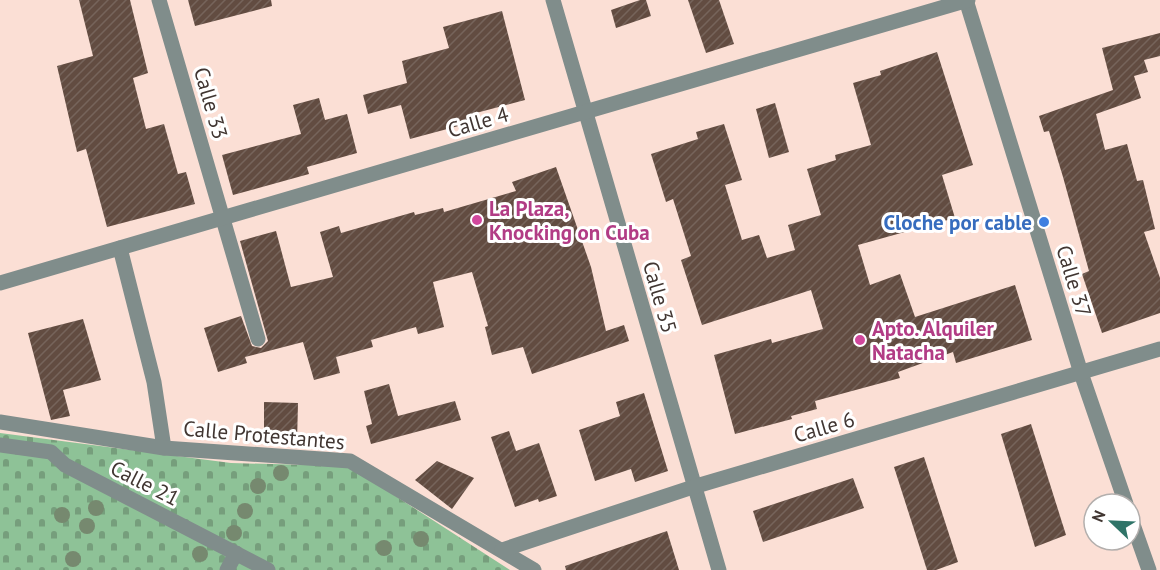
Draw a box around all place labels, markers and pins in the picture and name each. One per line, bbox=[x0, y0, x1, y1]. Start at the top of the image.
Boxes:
place label: La Plaza, Knocking on Cuba bbox=[489, 195, 650, 246]
place label: Cloche por cable bbox=[883, 209, 1032, 236]
marker: La Plaza, Knocking on Cuba bbox=[470, 213, 484, 227]
marker: Cloche por cable bbox=[1037, 215, 1051, 229]
place label: Apto. Alquiler Natacha bbox=[872, 315, 994, 366]
marker: Apto. Alquiler Natacha bbox=[853, 333, 867, 347]

